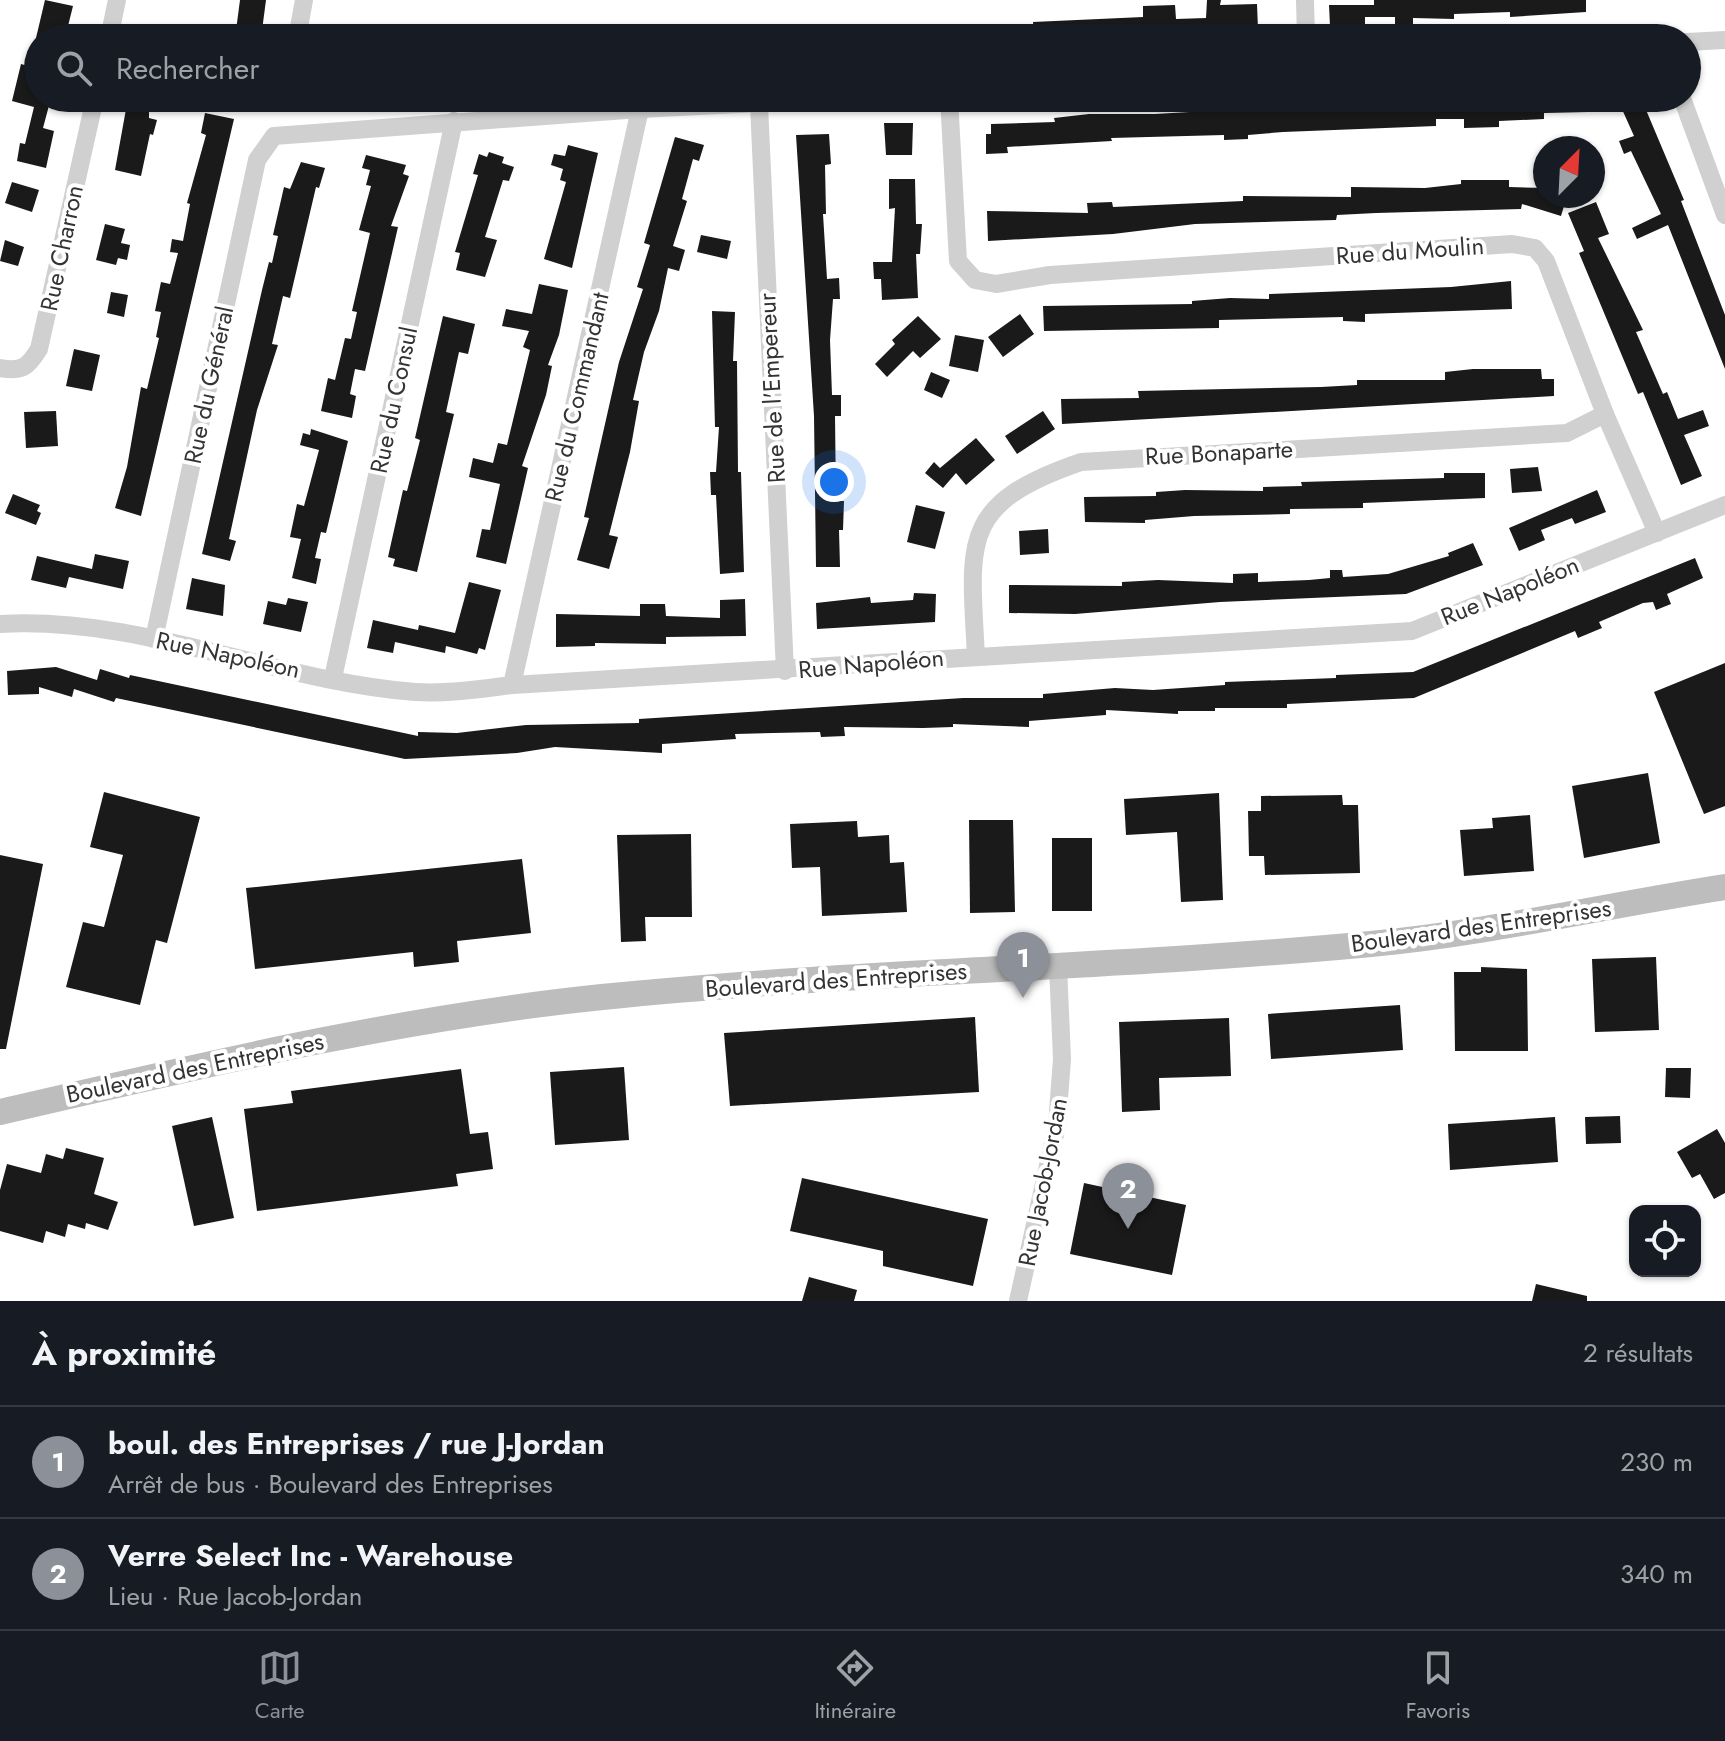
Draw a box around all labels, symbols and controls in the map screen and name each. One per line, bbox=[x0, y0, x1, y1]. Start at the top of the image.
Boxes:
search box bbox=[24, 24, 1701, 112]
icon: search bbox=[52, 46, 96, 90]
text: Rechercher bbox=[116, 47, 259, 90]
north arrow bbox=[1533, 136, 1605, 208]
street label: Rue Charron bbox=[31, 182, 92, 314]
street label: Rue du Moulin bbox=[1335, 228, 1485, 273]
street label: Rue du Commandant bbox=[535, 289, 618, 505]
street label: Rue de l'Empereur bbox=[749, 291, 794, 484]
street label: Rue du Général bbox=[175, 303, 242, 467]
street label: Rue du Consul bbox=[361, 323, 426, 476]
street label: Rue Bonaparte bbox=[1144, 431, 1294, 474]
your location bbox=[814, 462, 854, 502]
street label: Rue Napoléon bbox=[1436, 547, 1584, 634]
street label: Rue Napoléon bbox=[153, 622, 303, 687]
street label: Rue Napoléon bbox=[797, 640, 945, 687]
street label: Boulevard des Entreprises bbox=[1349, 890, 1613, 961]
pin: 1 bbox=[997, 932, 1049, 998]
street label: Boulevard des Entreprises bbox=[704, 953, 968, 1006]
street label: Boulevard des Entreprises bbox=[63, 1023, 327, 1112]
street label: Rue Jacob-Jordan bbox=[1009, 1095, 1076, 1269]
pin: 2 bbox=[1102, 1163, 1154, 1229]
map controls bbox=[1629, 1205, 1701, 1277]
button: locate bbox=[1629, 1205, 1701, 1277]
text: À proximité bbox=[32, 1329, 216, 1378]
text: 2 résultats bbox=[1583, 1334, 1693, 1372]
text: boul. des Entreprises / rue J-Jordan bbox=[108, 1422, 605, 1465]
text: 1 bbox=[51, 1443, 65, 1481]
text: 230 m bbox=[1620, 1443, 1693, 1481]
text: Arrêt de bus · Boulevard des Entreprises bbox=[108, 1465, 553, 1503]
text: Verre Select Inc - Warehouse bbox=[108, 1534, 513, 1577]
text: 2 bbox=[49, 1555, 67, 1593]
text: 340 m bbox=[1620, 1555, 1693, 1593]
text: Lieu · Rue Jacob-Jordan bbox=[108, 1577, 362, 1615]
tab: Carte bbox=[255, 1646, 305, 1726]
tab: Itinéraire bbox=[814, 1646, 896, 1726]
tab: Favoris bbox=[1406, 1646, 1470, 1726]

